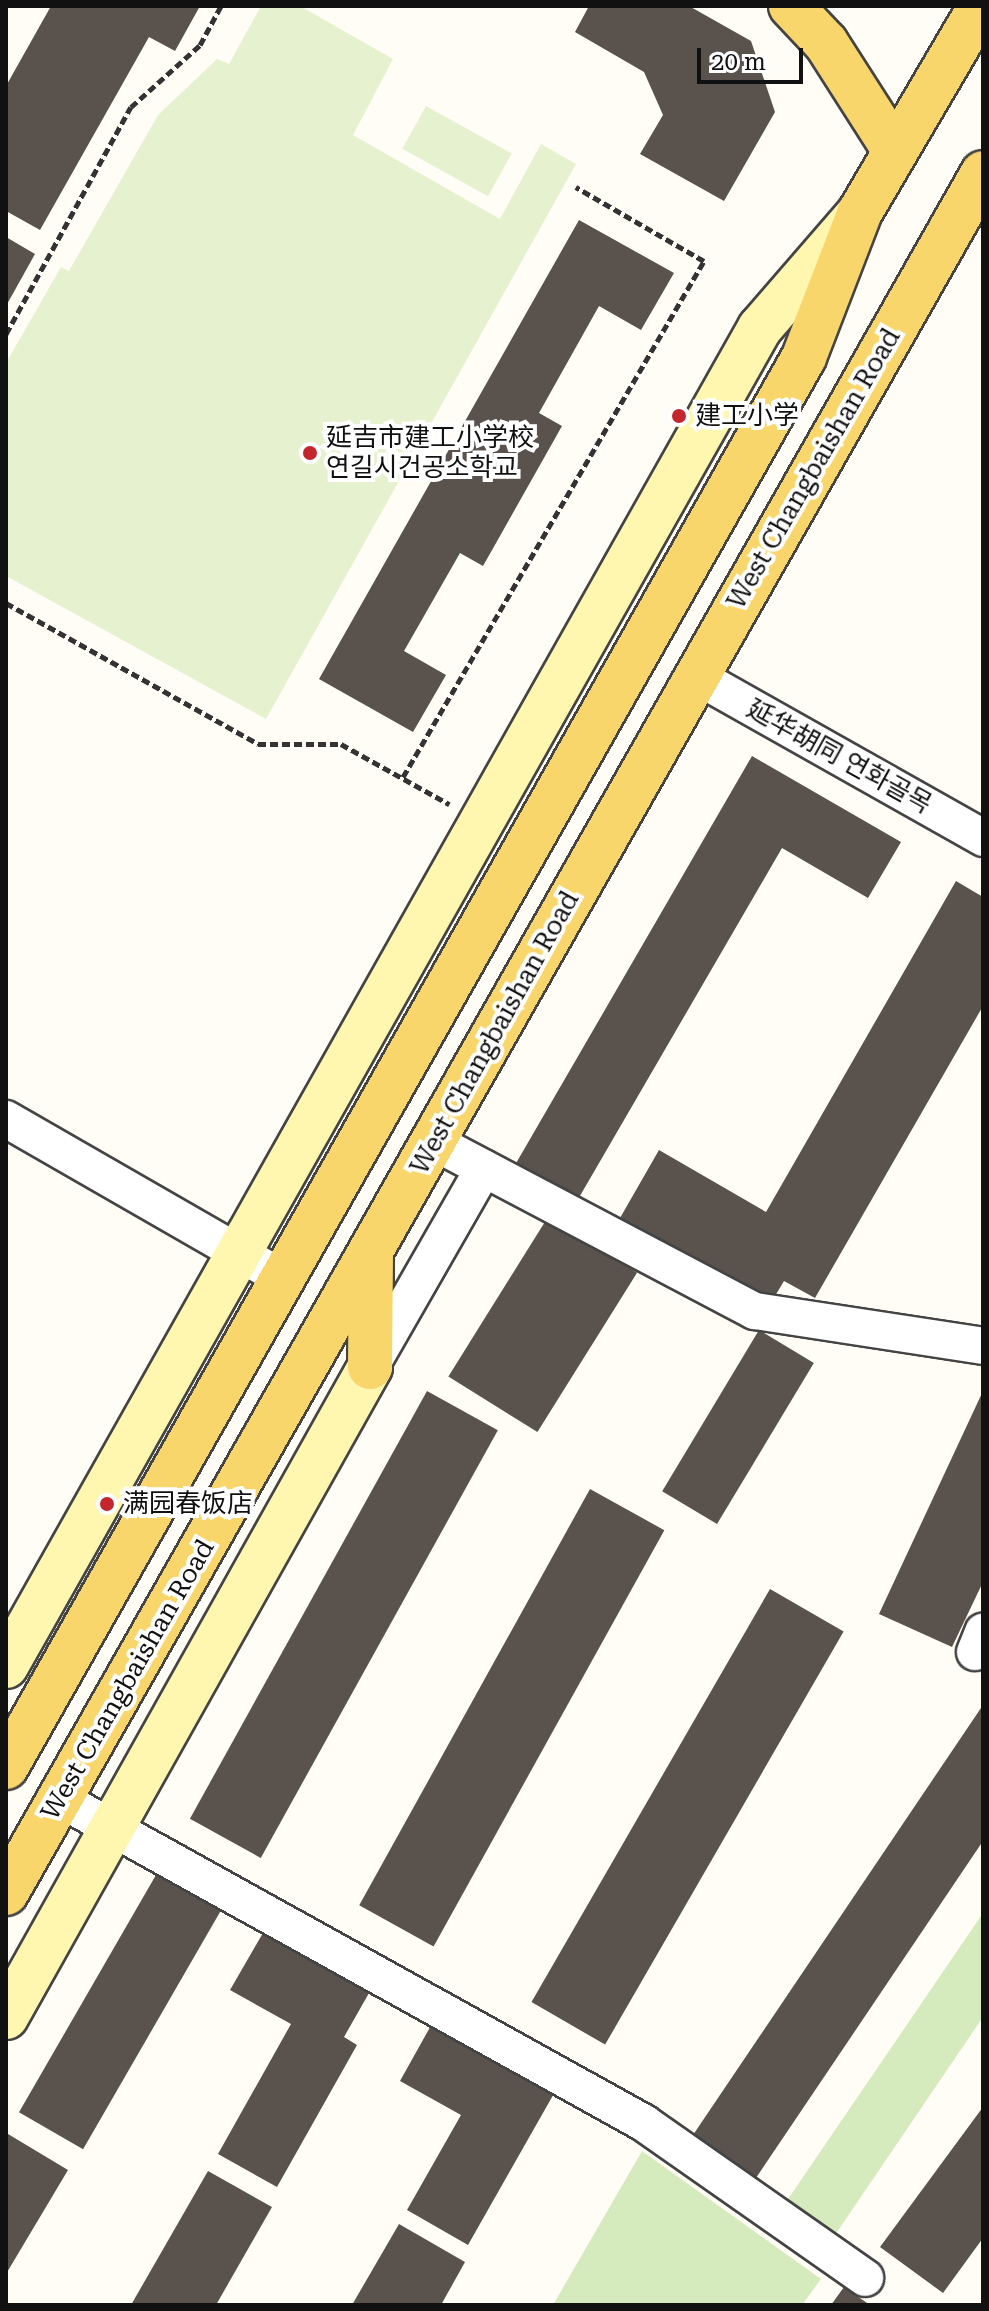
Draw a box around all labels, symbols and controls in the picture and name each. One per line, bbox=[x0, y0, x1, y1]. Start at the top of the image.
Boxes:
scale bar bbox=[701, 32, 807, 82]
text: 20 m bbox=[711, 48, 766, 76]
street label: West Changbaishan Road bbox=[721, 323, 907, 615]
place label: 建工小学 bbox=[695, 400, 799, 432]
marker: 建工小学 bbox=[670, 407, 688, 425]
place label: 延吉市建工小学校 연길시건공소학교 bbox=[326, 422, 534, 484]
marker: 延吉市建工小学校 연길시건공소학교 bbox=[301, 444, 319, 462]
street label: 延华胡同 연화골목 bbox=[741, 693, 937, 821]
street label: West Changbaishan Road bbox=[404, 886, 586, 1180]
place label: 满园春饭店 bbox=[123, 1488, 253, 1520]
marker: 满园春饭店 bbox=[98, 1495, 116, 1513]
street label: West Changbaishan Road bbox=[35, 1534, 221, 1826]

